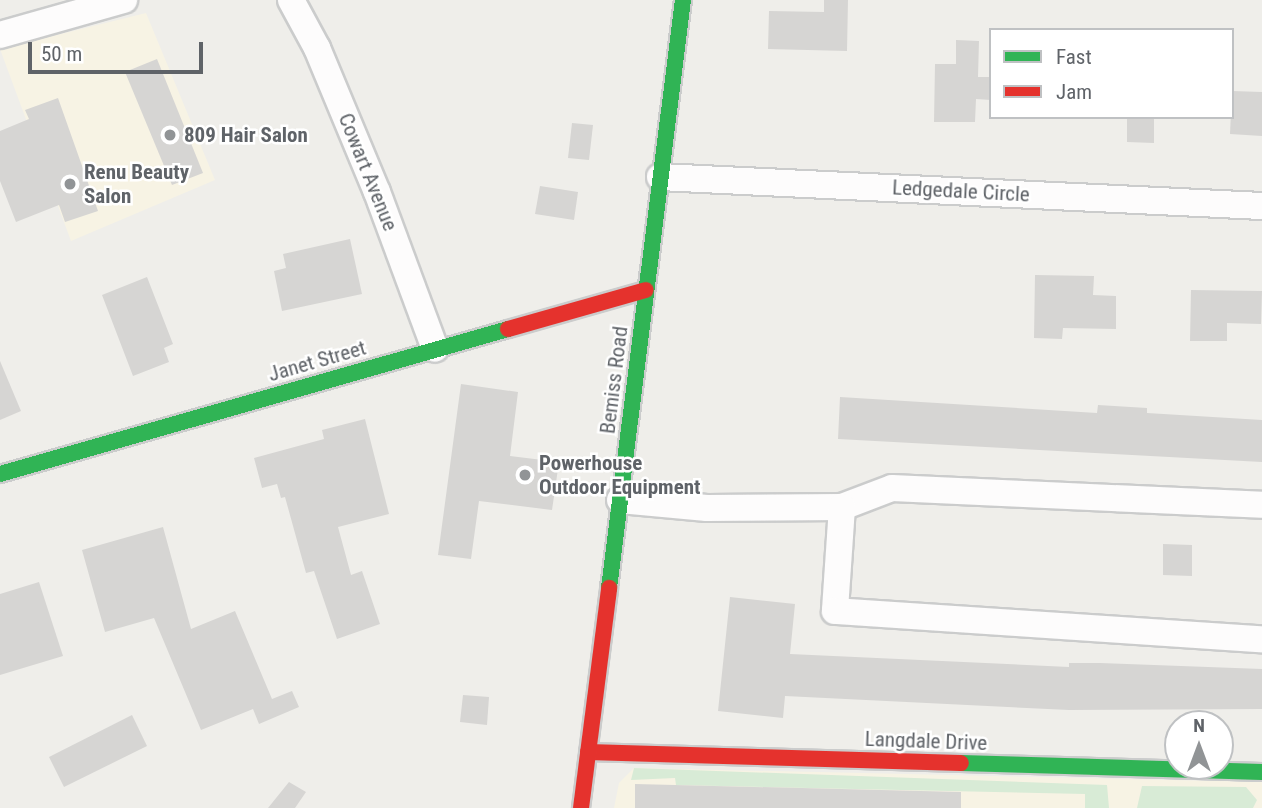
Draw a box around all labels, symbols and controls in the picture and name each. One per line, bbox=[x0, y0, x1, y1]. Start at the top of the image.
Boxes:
scale bar bbox=[32, 28, 206, 72]
legend bbox=[989, 28, 1234, 119]
text: 50 m bbox=[41, 42, 82, 66]
text: Fast bbox=[1056, 45, 1092, 69]
text: Jam bbox=[1056, 80, 1092, 104]
street label: Cowart Avenue bbox=[333, 110, 403, 234]
place label: 809 Hair Salon bbox=[184, 122, 308, 148]
marker: 809 Hair Salon bbox=[162, 127, 178, 143]
place label: Renu Beauty Salon bbox=[84, 159, 189, 209]
street label: Ledgedale Circle bbox=[892, 175, 1030, 207]
marker: Renu Beauty Salon bbox=[62, 176, 78, 192]
street label: Bemiss Road bbox=[595, 325, 633, 435]
street label: Janet Street bbox=[265, 335, 369, 387]
place label: Powerhouse Outdoor Equipment bbox=[539, 450, 700, 500]
marker: Powerhouse Outdoor Equipment bbox=[517, 467, 533, 483]
north arrow bbox=[1164, 710, 1234, 780]
text: N bbox=[1193, 714, 1205, 737]
street label: Langdale Drive bbox=[864, 726, 988, 756]

